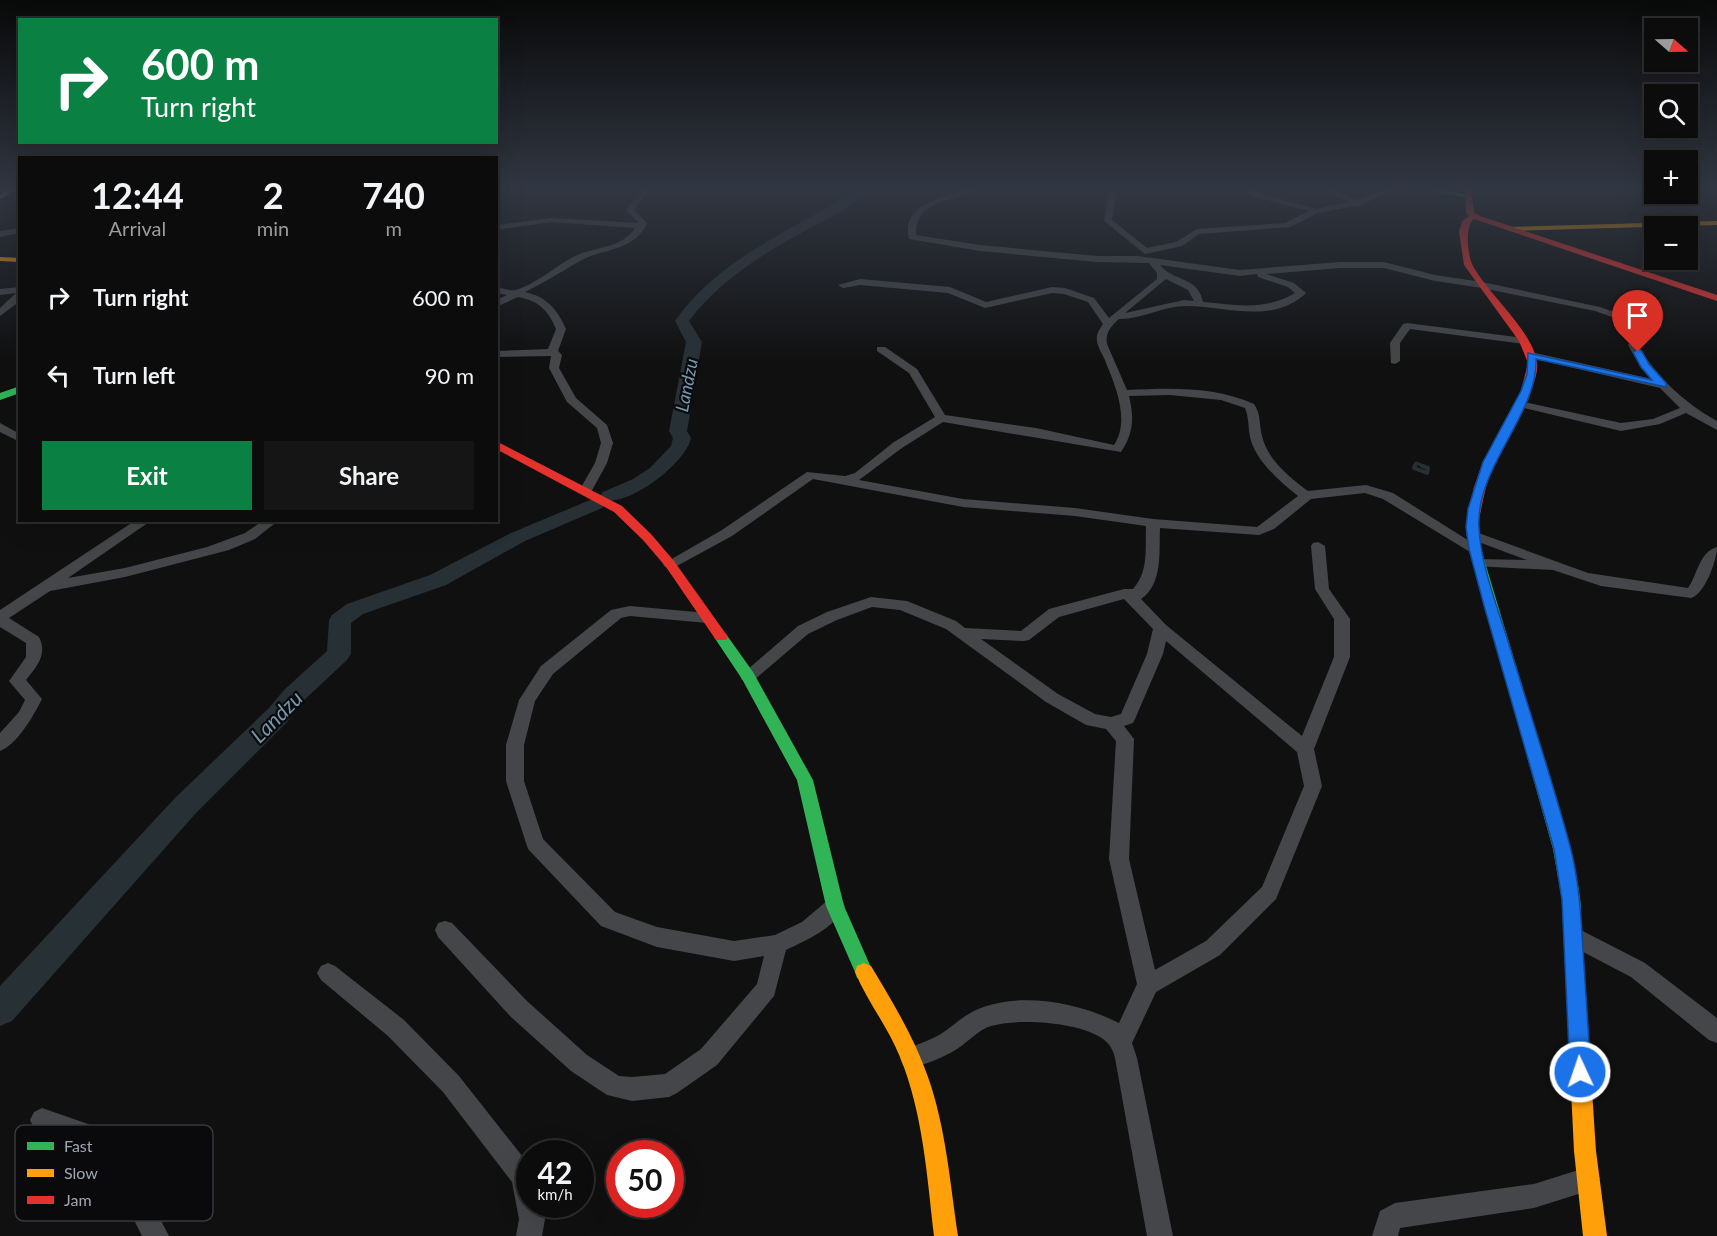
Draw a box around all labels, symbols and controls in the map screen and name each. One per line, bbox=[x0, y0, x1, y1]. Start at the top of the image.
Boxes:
north arrow bbox=[1644, 18, 1698, 72]
map controls bbox=[1644, 18, 1698, 270]
text: 600 m bbox=[141, 39, 259, 89]
icon: right bbox=[42, 42, 120, 120]
button: search bbox=[1644, 84, 1698, 138]
text: Turn right bbox=[141, 90, 256, 123]
button: + bbox=[1644, 150, 1698, 204]
text: 12:44 bbox=[91, 173, 184, 217]
text: 2 bbox=[263, 173, 284, 217]
text: 740 bbox=[362, 173, 425, 217]
text: Arrival bbox=[109, 216, 166, 240]
text: min bbox=[257, 216, 289, 240]
text: m bbox=[385, 216, 402, 240]
button: − bbox=[1644, 216, 1698, 270]
icon: right bbox=[42, 281, 75, 314]
text: Turn right bbox=[93, 284, 188, 311]
text: 600 m bbox=[412, 284, 474, 311]
pin bbox=[1612, 290, 1663, 352]
icon: arrive bbox=[1621, 299, 1654, 332]
water label: Landzu bbox=[670, 357, 702, 413]
icon: left bbox=[42, 359, 75, 392]
text: Turn left bbox=[93, 362, 175, 389]
text: 90 m bbox=[425, 362, 474, 389]
button: Exit bbox=[42, 441, 252, 510]
button: Share bbox=[264, 441, 474, 510]
water label: Landzu bbox=[245, 685, 307, 747]
position arrow bbox=[1548, 1040, 1612, 1104]
legend bbox=[15, 1125, 213, 1221]
text: Fast bbox=[64, 1136, 93, 1155]
speed limit sign: 50 bbox=[606, 1140, 684, 1218]
text: 42 bbox=[538, 1154, 572, 1190]
text: Slow bbox=[64, 1163, 98, 1182]
text: km/h bbox=[537, 1185, 573, 1203]
text: Jam bbox=[64, 1190, 92, 1209]

